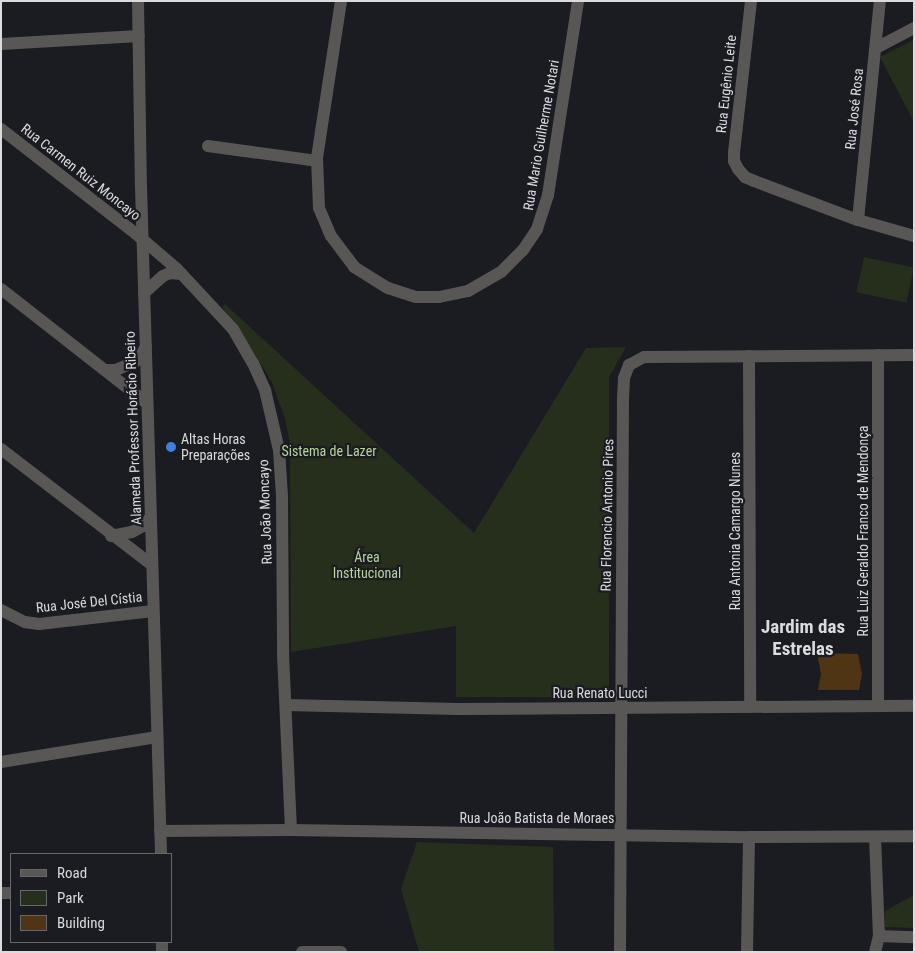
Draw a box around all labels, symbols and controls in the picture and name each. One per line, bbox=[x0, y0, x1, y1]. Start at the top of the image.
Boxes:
street label: Rua Eugênio Leite bbox=[712, 34, 740, 134]
street label: Rua Mario Guilherme Notari bbox=[519, 58, 563, 212]
street label: Rua José Rosa bbox=[841, 68, 867, 150]
street label: Rua Carmen Ruiz Moncayo bbox=[18, 120, 144, 224]
street label: Alameda Professor Horácio Ribeiro bbox=[121, 331, 145, 525]
street label: Rua Luiz Geraldo Franco de Mendonça bbox=[855, 425, 871, 637]
place label: Altas Horas Preparações bbox=[181, 431, 250, 464]
street label: Rua Florencio Antonio Pires bbox=[597, 439, 617, 591]
marker: Altas Horas Preparações bbox=[165, 441, 177, 453]
park label: Sistema de Lazer bbox=[282, 443, 376, 459]
street label: Rua Antonia Camargo Nunes bbox=[727, 452, 743, 610]
street label: Rua João Moncayo bbox=[255, 459, 275, 565]
park label: Área Institucional bbox=[333, 549, 401, 582]
street label: Rua José Del Cístia bbox=[35, 588, 143, 616]
district label: Jardim das Estrelas bbox=[761, 616, 845, 660]
street label: Rua Renato Lucci bbox=[552, 685, 648, 701]
street label: Rua João Batista de Moraes bbox=[460, 810, 614, 826]
legend bbox=[10, 853, 172, 943]
text: Road bbox=[57, 864, 87, 882]
text: Park bbox=[57, 889, 84, 907]
text: Building bbox=[57, 914, 105, 932]

